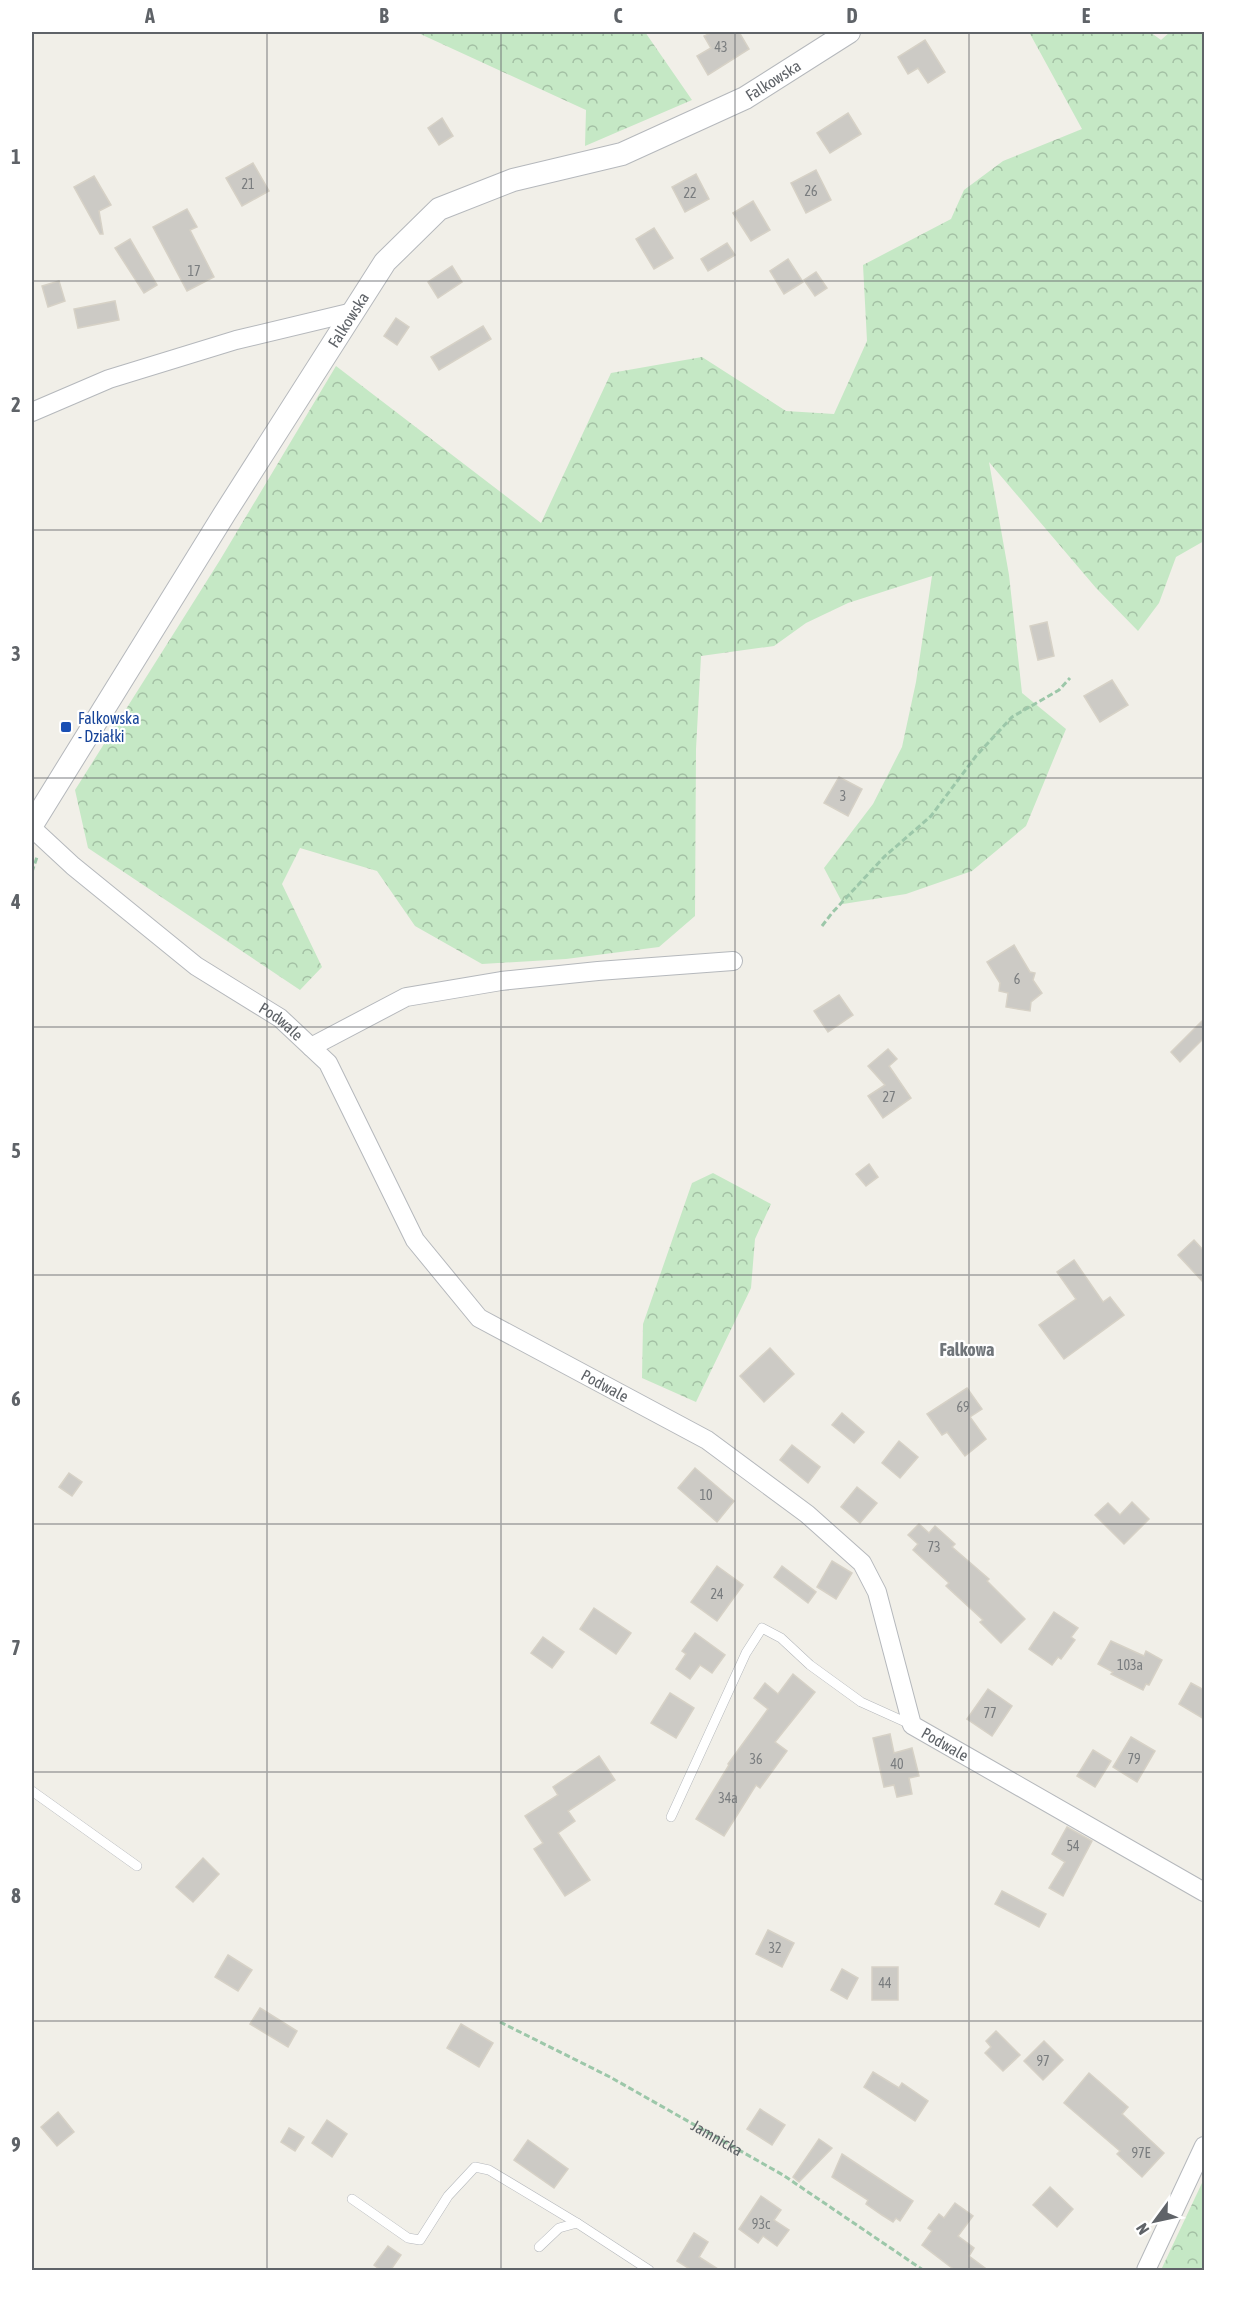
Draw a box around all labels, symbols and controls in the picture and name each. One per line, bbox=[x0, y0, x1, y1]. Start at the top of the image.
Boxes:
text: A bbox=[144, 4, 155, 27]
text: B bbox=[379, 4, 389, 27]
text: C bbox=[614, 4, 623, 27]
text: D bbox=[846, 4, 858, 27]
text: E bbox=[1082, 4, 1091, 27]
house number: 43 bbox=[714, 39, 728, 55]
street label: Falkowska bbox=[742, 56, 804, 104]
text: 1 bbox=[11, 145, 21, 168]
house number: 21 bbox=[241, 176, 255, 192]
house number: 26 bbox=[804, 183, 818, 199]
house number: 22 bbox=[683, 185, 697, 201]
house number: 17 bbox=[187, 263, 201, 279]
street label: Falkowska bbox=[324, 289, 372, 351]
text: 2 bbox=[11, 393, 21, 416]
text: 3 bbox=[11, 642, 21, 665]
place label: Falkowska - Działki bbox=[78, 709, 140, 745]
marker: Falkowska - Działki bbox=[59, 720, 73, 734]
house number: 3 bbox=[840, 788, 846, 804]
text: 4 bbox=[10, 890, 21, 913]
house number: 6 bbox=[1014, 971, 1021, 987]
street label: Podwale bbox=[256, 998, 307, 1044]
house number: 27 bbox=[882, 1089, 896, 1105]
text: 5 bbox=[11, 1139, 21, 1162]
district label: Falkowa bbox=[940, 1339, 994, 1360]
street label: Podwale bbox=[578, 1365, 632, 1405]
text: 6 bbox=[11, 1387, 21, 1410]
house number: 69 bbox=[956, 1399, 970, 1415]
house number: 10 bbox=[699, 1487, 713, 1503]
house number: 73 bbox=[927, 1539, 941, 1555]
house number: 24 bbox=[710, 1586, 724, 1602]
text: 7 bbox=[11, 1636, 21, 1659]
house number: 103a bbox=[1117, 1657, 1143, 1673]
house number: 77 bbox=[983, 1705, 997, 1721]
street label: Podwale bbox=[918, 1723, 972, 1764]
house number: 36 bbox=[749, 1751, 763, 1767]
house number: 79 bbox=[1127, 1751, 1141, 1767]
house number: 40 bbox=[890, 1756, 904, 1772]
house number: 34a bbox=[718, 1790, 738, 1806]
house number: 54 bbox=[1066, 1838, 1080, 1854]
text: 8 bbox=[11, 1884, 21, 1907]
house number: 32 bbox=[768, 1940, 782, 1956]
house number: 44 bbox=[878, 1975, 892, 1991]
house number: 97 bbox=[1036, 2053, 1050, 2069]
street label: Jamnicka bbox=[688, 2116, 746, 2159]
text: 9 bbox=[11, 2133, 21, 2156]
house number: 97E bbox=[1131, 2145, 1151, 2161]
north arrow bbox=[1125, 2191, 1185, 2251]
house number: 93c bbox=[752, 2216, 771, 2232]
text: N bbox=[1132, 2220, 1153, 2238]

